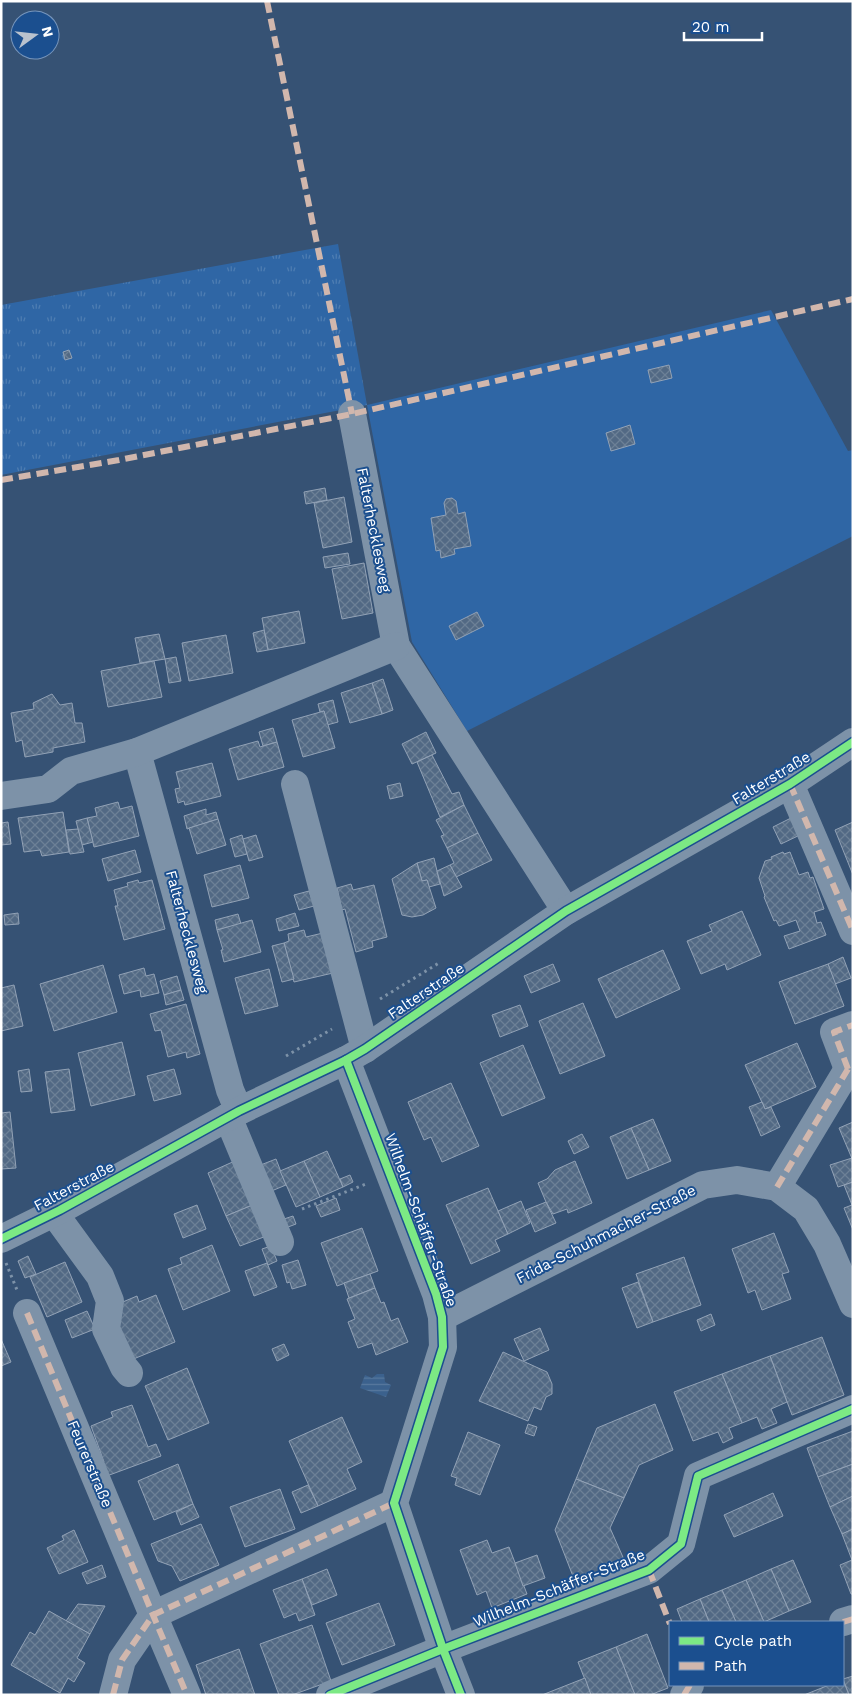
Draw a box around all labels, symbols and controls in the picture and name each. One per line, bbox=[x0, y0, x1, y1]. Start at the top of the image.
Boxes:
north arrow bbox=[10, 10, 60, 60]
scale bar bbox=[684, 10, 762, 42]
text: 20 m bbox=[692, 18, 730, 36]
text: N bbox=[38, 25, 57, 39]
street label: Falterhecklesweg bbox=[353, 466, 395, 594]
street label: Falterstraße bbox=[728, 748, 814, 808]
street label: Falterhecklesweg bbox=[162, 868, 212, 996]
street label: Falterstraße bbox=[384, 959, 468, 1023]
street label: Wilhelm-Schäffer-Straße bbox=[381, 1131, 461, 1309]
street label: Falterstraße bbox=[31, 1157, 117, 1215]
street label: Frida-Schuhmacher-Straße bbox=[513, 1181, 699, 1287]
street label: Feurerstraße bbox=[64, 1418, 116, 1510]
street label: Wilhelm-Schäffer-Straße bbox=[471, 1545, 647, 1631]
legend bbox=[669, 1621, 844, 1686]
text: Cycle path bbox=[714, 1632, 792, 1650]
text: Path bbox=[714, 1657, 747, 1675]

